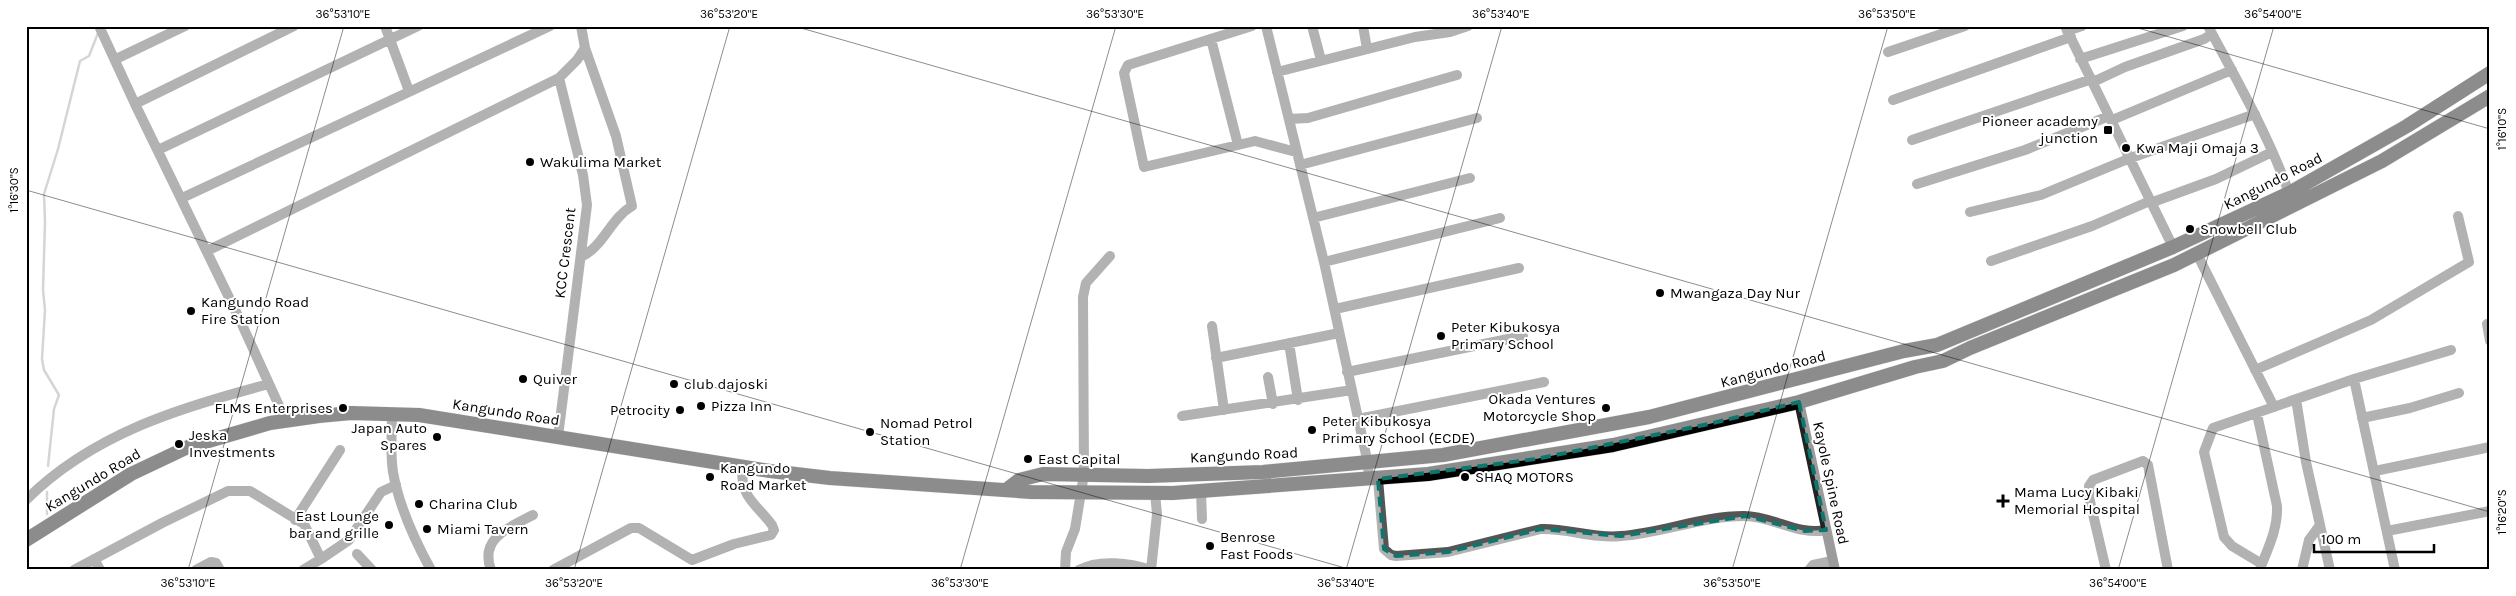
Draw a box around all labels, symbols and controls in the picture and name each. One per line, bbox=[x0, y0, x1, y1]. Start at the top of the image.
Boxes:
text: 36°53'10"E bbox=[315, 7, 371, 21]
text: 36°53'20"E bbox=[700, 7, 758, 21]
text: 36°53'30"E bbox=[1086, 7, 1144, 21]
text: 36°53'40"E bbox=[1472, 7, 1530, 21]
text: 36°53'50"E bbox=[1858, 7, 1916, 21]
text: 36°54'00"E bbox=[2244, 7, 2302, 21]
text: 1°16'10"S bbox=[2495, 108, 2509, 150]
place label: Pioneer academy junction bbox=[1982, 112, 2098, 147]
marker: Pioneer academy junction bbox=[2102, 124, 2114, 136]
place label: Kwa Maji Omaja 3 bbox=[2136, 139, 2259, 157]
marker: Kwa Maji Omaja 3 bbox=[2120, 142, 2132, 154]
street label: Kangundo Road bbox=[2221, 148, 2325, 214]
place label: Wakulima Market bbox=[540, 153, 662, 171]
marker: Wakulima Market bbox=[524, 156, 536, 168]
text: 1°16'30"S bbox=[7, 167, 21, 213]
street label: KCC Crescent bbox=[550, 206, 580, 299]
place label: Snowbell Club bbox=[2200, 220, 2297, 238]
marker: Snowbell Club bbox=[2184, 223, 2196, 235]
place label: Mwangaza Day Nur bbox=[1670, 284, 1801, 302]
marker: Mwangaza Day Nur bbox=[1654, 287, 1666, 299]
place label: Kangundo Road Fire Station bbox=[201, 293, 309, 328]
marker: Kangundo Road Fire Station bbox=[185, 305, 197, 317]
place label: Peter Kibukosya Primary School bbox=[1451, 318, 1560, 353]
marker: Peter Kibukosya Primary School bbox=[1435, 330, 1447, 342]
street label: Kangundo Road bbox=[1718, 346, 1828, 392]
place label: Quiver bbox=[533, 370, 578, 388]
marker: Quiver bbox=[517, 373, 529, 385]
place label: club dajoski bbox=[684, 375, 768, 393]
marker: club dajoski bbox=[668, 378, 680, 390]
place label: Okada Ventures Motorcycle Shop bbox=[1483, 390, 1596, 425]
street label: Kangundo Road bbox=[451, 395, 561, 429]
place label: Pizza Inn bbox=[711, 397, 772, 415]
place label: FLMS Enterprises bbox=[214, 399, 333, 417]
marker: Pizza Inn bbox=[695, 400, 707, 412]
place label: Petrocity bbox=[610, 401, 670, 419]
marker: FLMS Enterprises bbox=[337, 402, 349, 414]
marker: Okada Ventures Motorcycle Shop bbox=[1600, 402, 1612, 414]
marker: Petrocity bbox=[674, 404, 686, 416]
place label: Peter Kibukosya Primary School (ECDE) bbox=[1322, 412, 1475, 447]
place label: Nomad Petrol Station bbox=[880, 414, 973, 449]
place label: Japan Auto Spares bbox=[352, 419, 427, 454]
street label: Kayole Spine Road bbox=[1809, 420, 1853, 546]
marker: Peter Kibukosya Primary School (ECDE) bbox=[1306, 424, 1318, 436]
place label: Jeska Investments bbox=[189, 426, 275, 461]
marker: Nomad Petrol Station bbox=[864, 426, 876, 438]
marker: Japan Auto Spares bbox=[431, 431, 443, 443]
marker: Jeska Investments bbox=[173, 438, 185, 450]
street label: Kangundo Road bbox=[1190, 443, 1298, 467]
street label: Kangundo Road bbox=[42, 444, 144, 516]
place label: East Capital bbox=[1038, 450, 1121, 468]
marker: East Capital bbox=[1022, 453, 1034, 465]
place label: Kangundo Road Market bbox=[720, 459, 807, 494]
place label: SHAQ MOTORS bbox=[1475, 468, 1574, 486]
marker: Kangundo Road Market bbox=[704, 471, 716, 483]
marker: SHAQ MOTORS bbox=[1459, 471, 1471, 483]
place label: Mama Lucy Kibaki Memorial Hospital bbox=[2014, 483, 2140, 518]
text: 1°16'20"S bbox=[2495, 489, 2509, 535]
marker: Mama Lucy Kibaki Memorial Hospital bbox=[1996, 494, 2010, 508]
place label: Charina Club bbox=[429, 495, 518, 513]
marker: Charina Club bbox=[413, 498, 425, 510]
place label: East Lounge bar and grille bbox=[289, 507, 379, 542]
marker: East Lounge bar and grille bbox=[383, 519, 395, 531]
place label: Miami Tavern bbox=[437, 520, 529, 538]
scale bar bbox=[2314, 521, 2434, 553]
marker: Miami Tavern bbox=[421, 523, 433, 535]
place label: Benrose Fast Foods bbox=[1220, 528, 1293, 563]
text: 100 m bbox=[2321, 530, 2361, 548]
marker: Benrose Fast Foods bbox=[1204, 540, 1216, 552]
text: 36°53'10"E bbox=[160, 576, 216, 590]
text: 36°53'20"E bbox=[545, 576, 603, 590]
text: 36°53'30"E bbox=[931, 576, 989, 590]
text: 36°53'40"E bbox=[1317, 576, 1375, 590]
text: 36°53'50"E bbox=[1703, 576, 1761, 590]
text: 36°54'00"E bbox=[2089, 576, 2147, 590]

